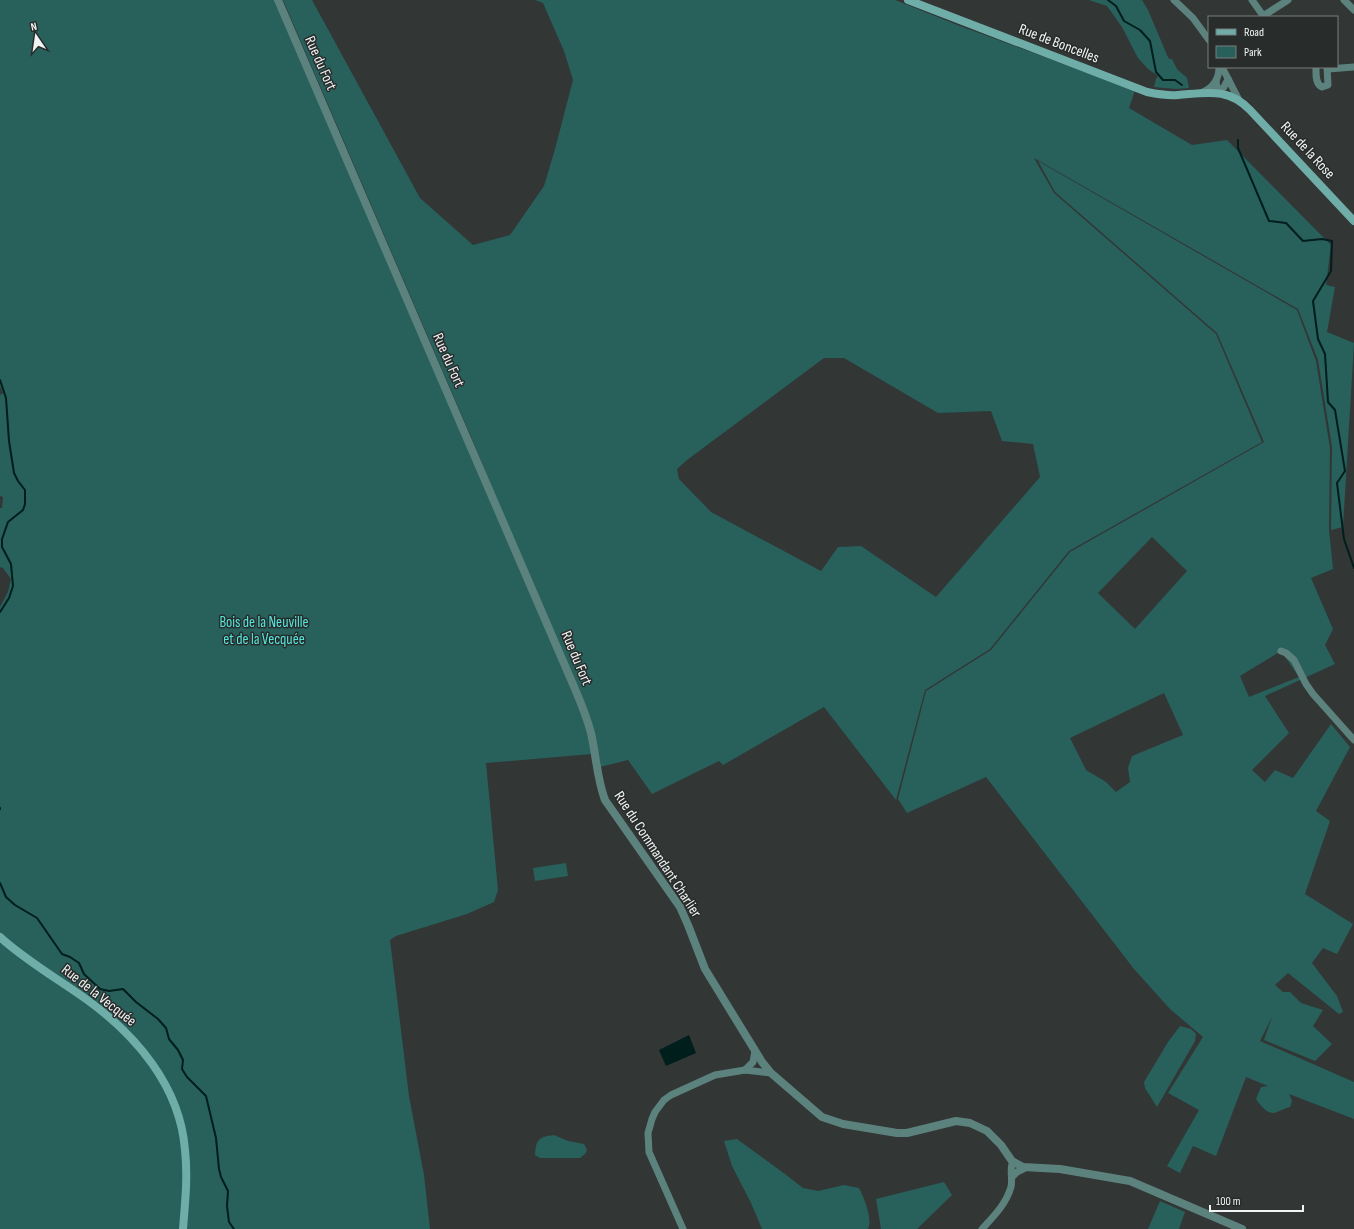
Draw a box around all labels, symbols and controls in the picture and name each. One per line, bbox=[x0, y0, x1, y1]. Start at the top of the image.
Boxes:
north arrow bbox=[16, 16, 56, 56]
legend bbox=[1208, 16, 1338, 68]
street label: Rue de Boncelles bbox=[1016, 19, 1102, 67]
text: N bbox=[30, 20, 38, 34]
text: Road bbox=[1244, 25, 1264, 40]
street label: Rue du Fort bbox=[300, 33, 341, 94]
text: Park bbox=[1244, 45, 1262, 60]
street label: Rue de la Rose bbox=[1276, 118, 1339, 183]
street label: Rue du Fort bbox=[428, 330, 469, 391]
park label: Bois de la Neuville et de la Vecquée bbox=[219, 613, 309, 649]
street label: Rue du Fort bbox=[557, 628, 597, 689]
street label: Rue du Commandant Charlier bbox=[610, 788, 706, 922]
street label: Rue de la Vecquée bbox=[57, 960, 140, 1031]
scale bar bbox=[1210, 1187, 1303, 1213]
text: 100 m bbox=[1216, 1194, 1241, 1209]

